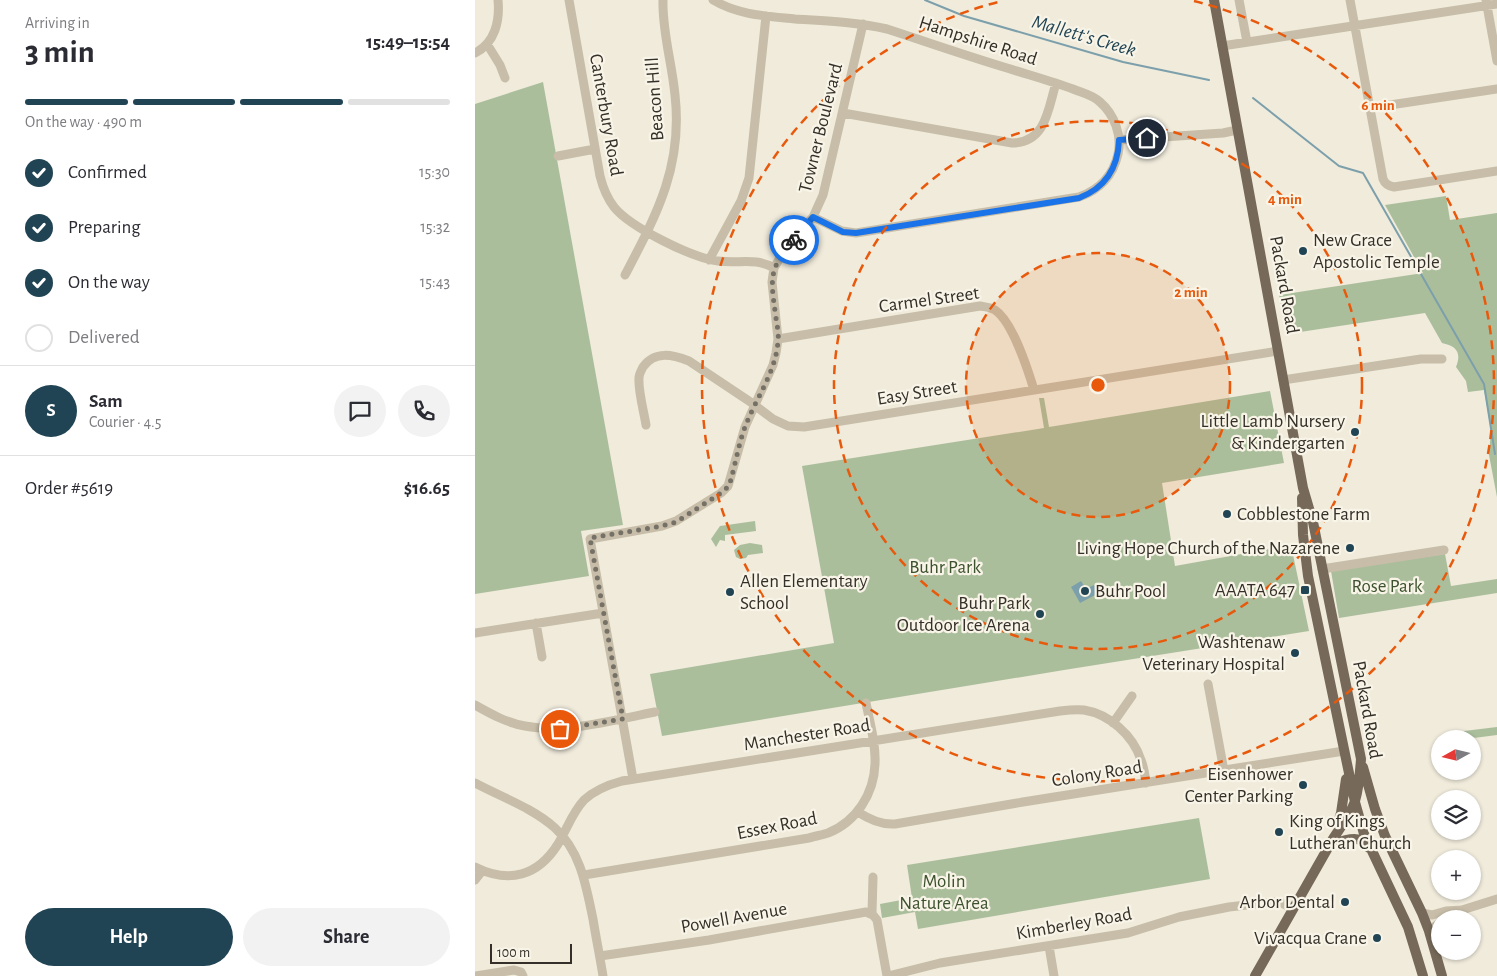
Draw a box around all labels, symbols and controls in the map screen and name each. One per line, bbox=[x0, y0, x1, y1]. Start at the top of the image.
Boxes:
water label: Mallett's Creek bbox=[1030, 12, 1138, 60]
street label: Hampshire Road bbox=[916, 13, 1040, 69]
text: Arriving in bbox=[25, 15, 90, 31]
text: 15:49–15:54 bbox=[366, 33, 450, 52]
text: 3 min bbox=[25, 36, 95, 68]
street label: Canterbury Road bbox=[586, 52, 626, 178]
street label: Beacon Hill bbox=[643, 56, 667, 142]
street label: Towner Boulevard bbox=[796, 61, 846, 195]
text: 6 min bbox=[1361, 98, 1395, 113]
text: On the way · 490 m bbox=[25, 114, 142, 130]
pin bbox=[1126, 117, 1168, 159]
icon: home bbox=[1133, 124, 1161, 152]
icon: check bbox=[25, 159, 53, 187]
text: Confirmed bbox=[68, 163, 147, 182]
text: 15:30 bbox=[419, 164, 450, 180]
text: 4 min bbox=[1268, 192, 1302, 207]
icon: check bbox=[25, 214, 53, 242]
courier bbox=[769, 215, 819, 265]
text: Preparing bbox=[68, 218, 141, 237]
text: 15:32 bbox=[420, 219, 450, 235]
icon: bike bbox=[780, 226, 808, 254]
place label: New Grace Apostolic Temple bbox=[1313, 231, 1440, 272]
street label: Packard Road bbox=[1266, 234, 1302, 336]
marker: New Grace Apostolic Temple bbox=[1297, 245, 1309, 257]
icon: check bbox=[25, 269, 53, 297]
text: On the way bbox=[68, 273, 150, 292]
text: 15:43 bbox=[420, 274, 450, 290]
street label: Carmel Street bbox=[878, 284, 980, 316]
text: 2 min bbox=[1174, 285, 1208, 300]
text: Delivered bbox=[68, 328, 140, 347]
centre of rings bbox=[1089, 376, 1107, 394]
street label: Easy Street bbox=[876, 377, 958, 409]
button: chat bbox=[334, 385, 386, 437]
button: phone bbox=[398, 385, 450, 437]
text: Sam bbox=[89, 392, 123, 411]
text: S bbox=[46, 401, 56, 420]
place label: Little Lamb Nursery & Kindergarten bbox=[1201, 412, 1345, 453]
text: Courier · 4.5 bbox=[89, 414, 161, 430]
marker: Little Lamb Nursery & Kindergarten bbox=[1349, 426, 1361, 438]
text: Order #5619 bbox=[25, 479, 113, 498]
text: $16.65 bbox=[404, 479, 450, 498]
place label: Cobblestone Farm bbox=[1237, 505, 1370, 524]
marker: Cobblestone Farm bbox=[1221, 508, 1233, 520]
place label: Living Hope Church of the Nazarene bbox=[1077, 539, 1340, 558]
marker: Living Hope Church of the Nazarene bbox=[1344, 542, 1356, 554]
park label: Buhr Park bbox=[909, 558, 981, 577]
place label: Allen Elementary School bbox=[740, 572, 868, 613]
park label: Rose Park bbox=[1352, 577, 1423, 596]
place label: AAATA 647 bbox=[1215, 581, 1295, 600]
place label: Buhr Pool bbox=[1095, 582, 1166, 601]
marker: AAATA 647 bbox=[1299, 584, 1311, 596]
marker: Buhr Pool bbox=[1079, 585, 1091, 597]
marker: Allen Elementary School bbox=[724, 586, 736, 598]
place label: Buhr Park Outdoor Ice Arena bbox=[897, 594, 1030, 635]
marker: Buhr Park Outdoor Ice Arena bbox=[1034, 608, 1046, 620]
place label: Washtenaw Veterinary Hospital bbox=[1142, 633, 1285, 674]
marker: Washtenaw Veterinary Hospital bbox=[1289, 647, 1301, 659]
street label: Packard Road bbox=[1349, 659, 1385, 761]
pin bbox=[539, 708, 581, 750]
icon: bag bbox=[546, 715, 574, 743]
street label: Manchester Road bbox=[742, 716, 872, 754]
north arrow bbox=[1431, 730, 1481, 780]
map controls bbox=[1431, 730, 1481, 960]
street label: Colony Road bbox=[1050, 757, 1144, 791]
place label: Eisenhower Center Parking bbox=[1185, 765, 1294, 806]
marker: Eisenhower Center Parking bbox=[1297, 779, 1309, 791]
button: layers bbox=[1431, 790, 1481, 840]
street label: Essex Road bbox=[735, 809, 819, 843]
place label: King of Kings Lutheran Church bbox=[1289, 812, 1411, 853]
marker: King of Kings Lutheran Church bbox=[1273, 826, 1285, 838]
button: + bbox=[1431, 850, 1481, 900]
park label: Molin Nature Area bbox=[899, 872, 989, 913]
place label: Arbor Dental bbox=[1240, 893, 1335, 912]
marker: Arbor Dental bbox=[1339, 896, 1351, 908]
street label: Powell Avenue bbox=[679, 899, 789, 937]
street label: Kimberley Road bbox=[1015, 904, 1134, 944]
button: Help bbox=[25, 908, 233, 966]
button: Share bbox=[243, 908, 450, 966]
button: − bbox=[1431, 910, 1481, 960]
place label: Vivacqua Crane bbox=[1254, 929, 1367, 948]
marker: Vivacqua Crane bbox=[1371, 932, 1383, 944]
scale bar bbox=[490, 941, 573, 964]
text: 100 m bbox=[497, 946, 530, 960]

